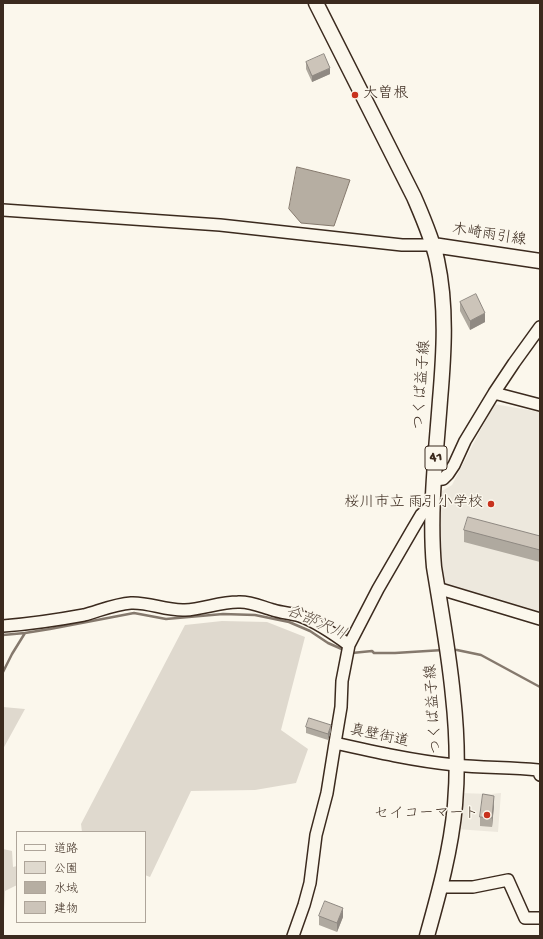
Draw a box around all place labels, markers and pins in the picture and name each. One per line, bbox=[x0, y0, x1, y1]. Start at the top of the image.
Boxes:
place label: 大曽根 bbox=[363, 86, 408, 104]
marker: 大曽根 bbox=[350, 90, 360, 100]
place label: 桜川市立 雨引小学校 bbox=[344, 495, 483, 513]
marker: 桜川市立 雨引小学校 bbox=[486, 499, 496, 509]
place label: セイコーマート bbox=[374, 806, 479, 824]
marker: セイコーマート bbox=[482, 810, 492, 820]

